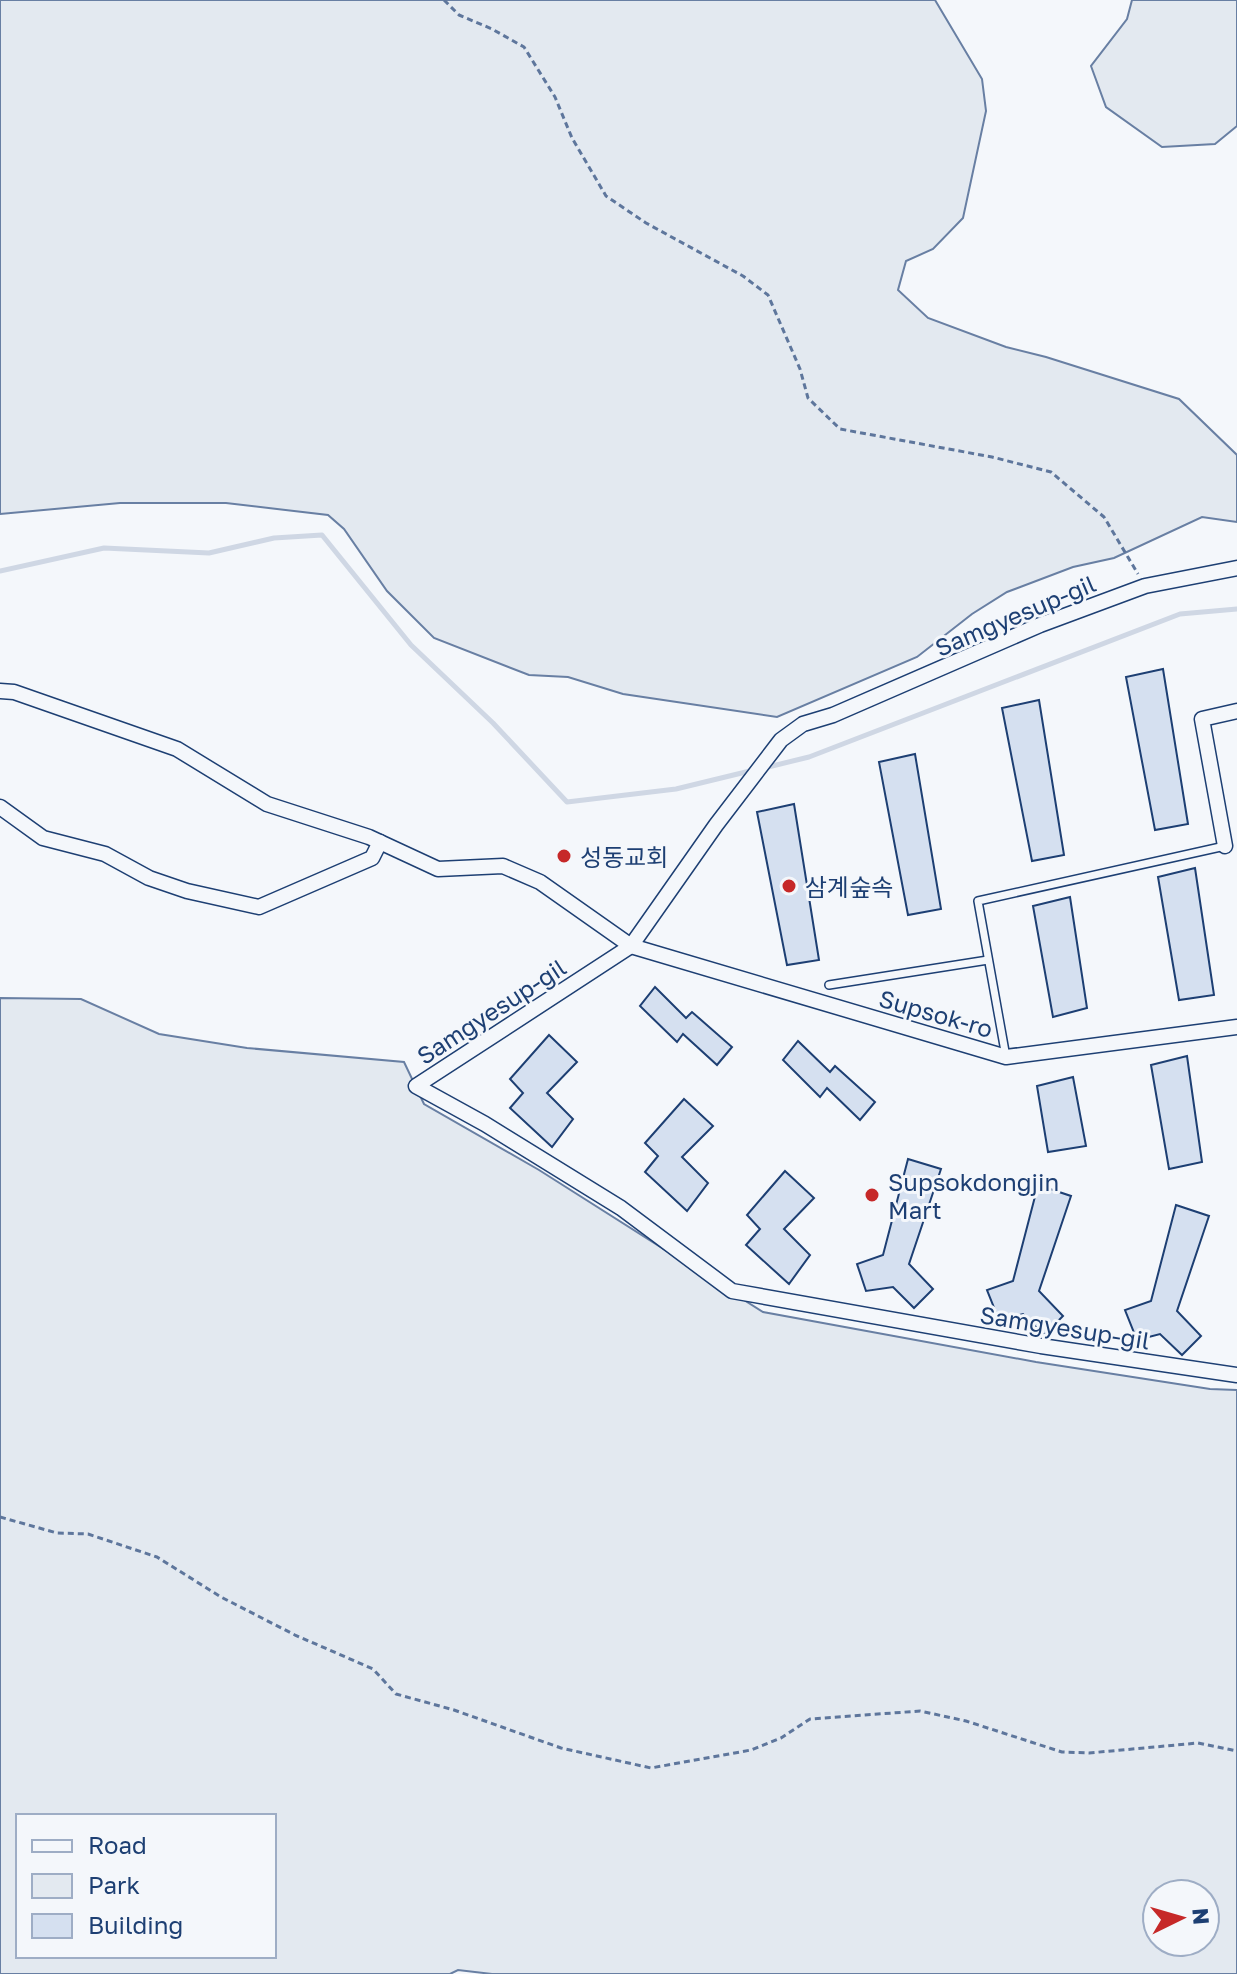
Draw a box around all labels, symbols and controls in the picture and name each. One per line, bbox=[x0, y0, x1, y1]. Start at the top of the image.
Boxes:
street label: Samgyesup-gil bbox=[930, 568, 1100, 662]
place label: 성동교회 bbox=[580, 842, 668, 871]
marker: 성동교회 bbox=[555, 847, 573, 865]
place label: 삼계숲속 bbox=[805, 872, 893, 901]
marker: 삼계숲속 bbox=[780, 877, 798, 895]
street label: Samgyesup-gil bbox=[411, 952, 571, 1070]
street label: Supsok-ro bbox=[876, 983, 996, 1043]
place label: Supsokdongjin Mart bbox=[888, 1167, 1059, 1224]
marker: Supsokdongjin Mart bbox=[863, 1186, 881, 1204]
street label: Samgyesup-gil bbox=[978, 1299, 1152, 1355]
legend bbox=[16, 1814, 276, 1958]
text: Road bbox=[88, 1830, 147, 1859]
text: Park bbox=[88, 1870, 140, 1899]
north arrow bbox=[1141, 1878, 1221, 1958]
text: N bbox=[1187, 1907, 1216, 1926]
text: Building bbox=[88, 1910, 183, 1939]

